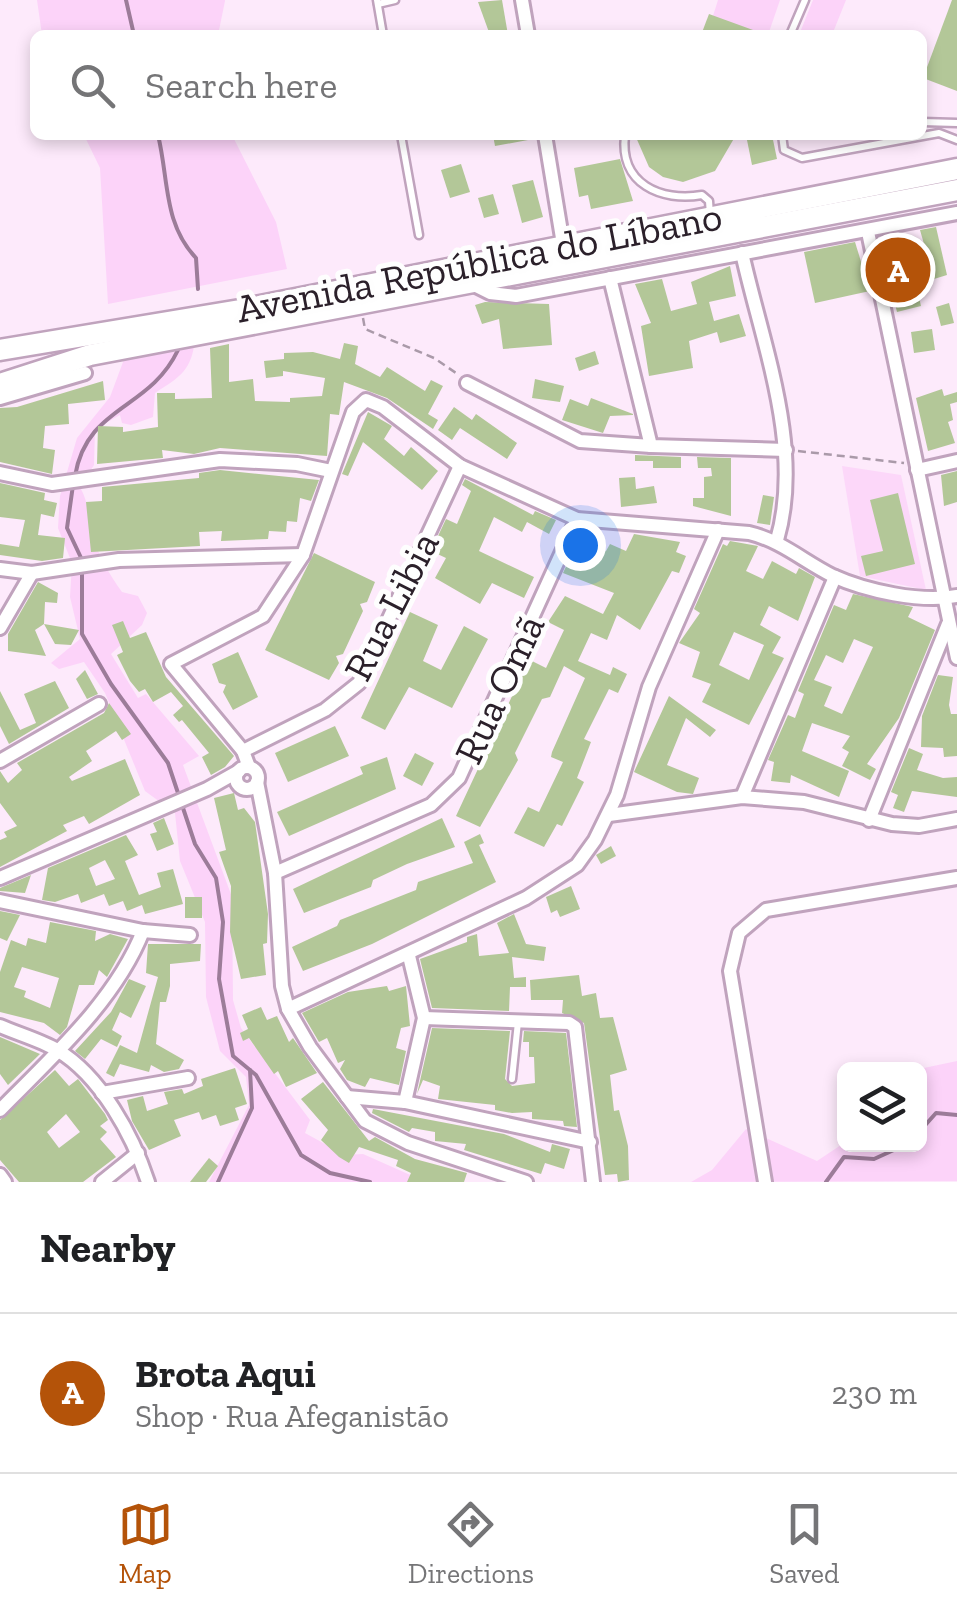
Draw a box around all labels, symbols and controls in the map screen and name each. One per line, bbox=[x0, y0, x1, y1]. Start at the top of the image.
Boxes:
search box bbox=[30, 30, 927, 140]
icon: search bbox=[65, 58, 120, 113]
text: Search here bbox=[145, 62, 337, 108]
street label: Avenida República do Líbano bbox=[232, 191, 726, 333]
pin: A bbox=[866, 232, 930, 308]
your location bbox=[555, 520, 606, 571]
street label: Rua Libia bbox=[333, 524, 449, 688]
street label: Rua Omã bbox=[444, 607, 554, 771]
map controls bbox=[837, 1062, 927, 1152]
button: layers bbox=[837, 1062, 927, 1152]
text: Nearby bbox=[40, 1222, 176, 1273]
text: Brota Aqui bbox=[135, 1351, 316, 1397]
text: A bbox=[62, 1374, 83, 1412]
text: 230 m bbox=[832, 1374, 917, 1412]
text: Shop · Rua Afeganistão bbox=[135, 1397, 449, 1435]
tab: Map bbox=[118, 1497, 173, 1590]
tab: Directions bbox=[408, 1497, 534, 1590]
tab: Saved bbox=[769, 1497, 839, 1590]

